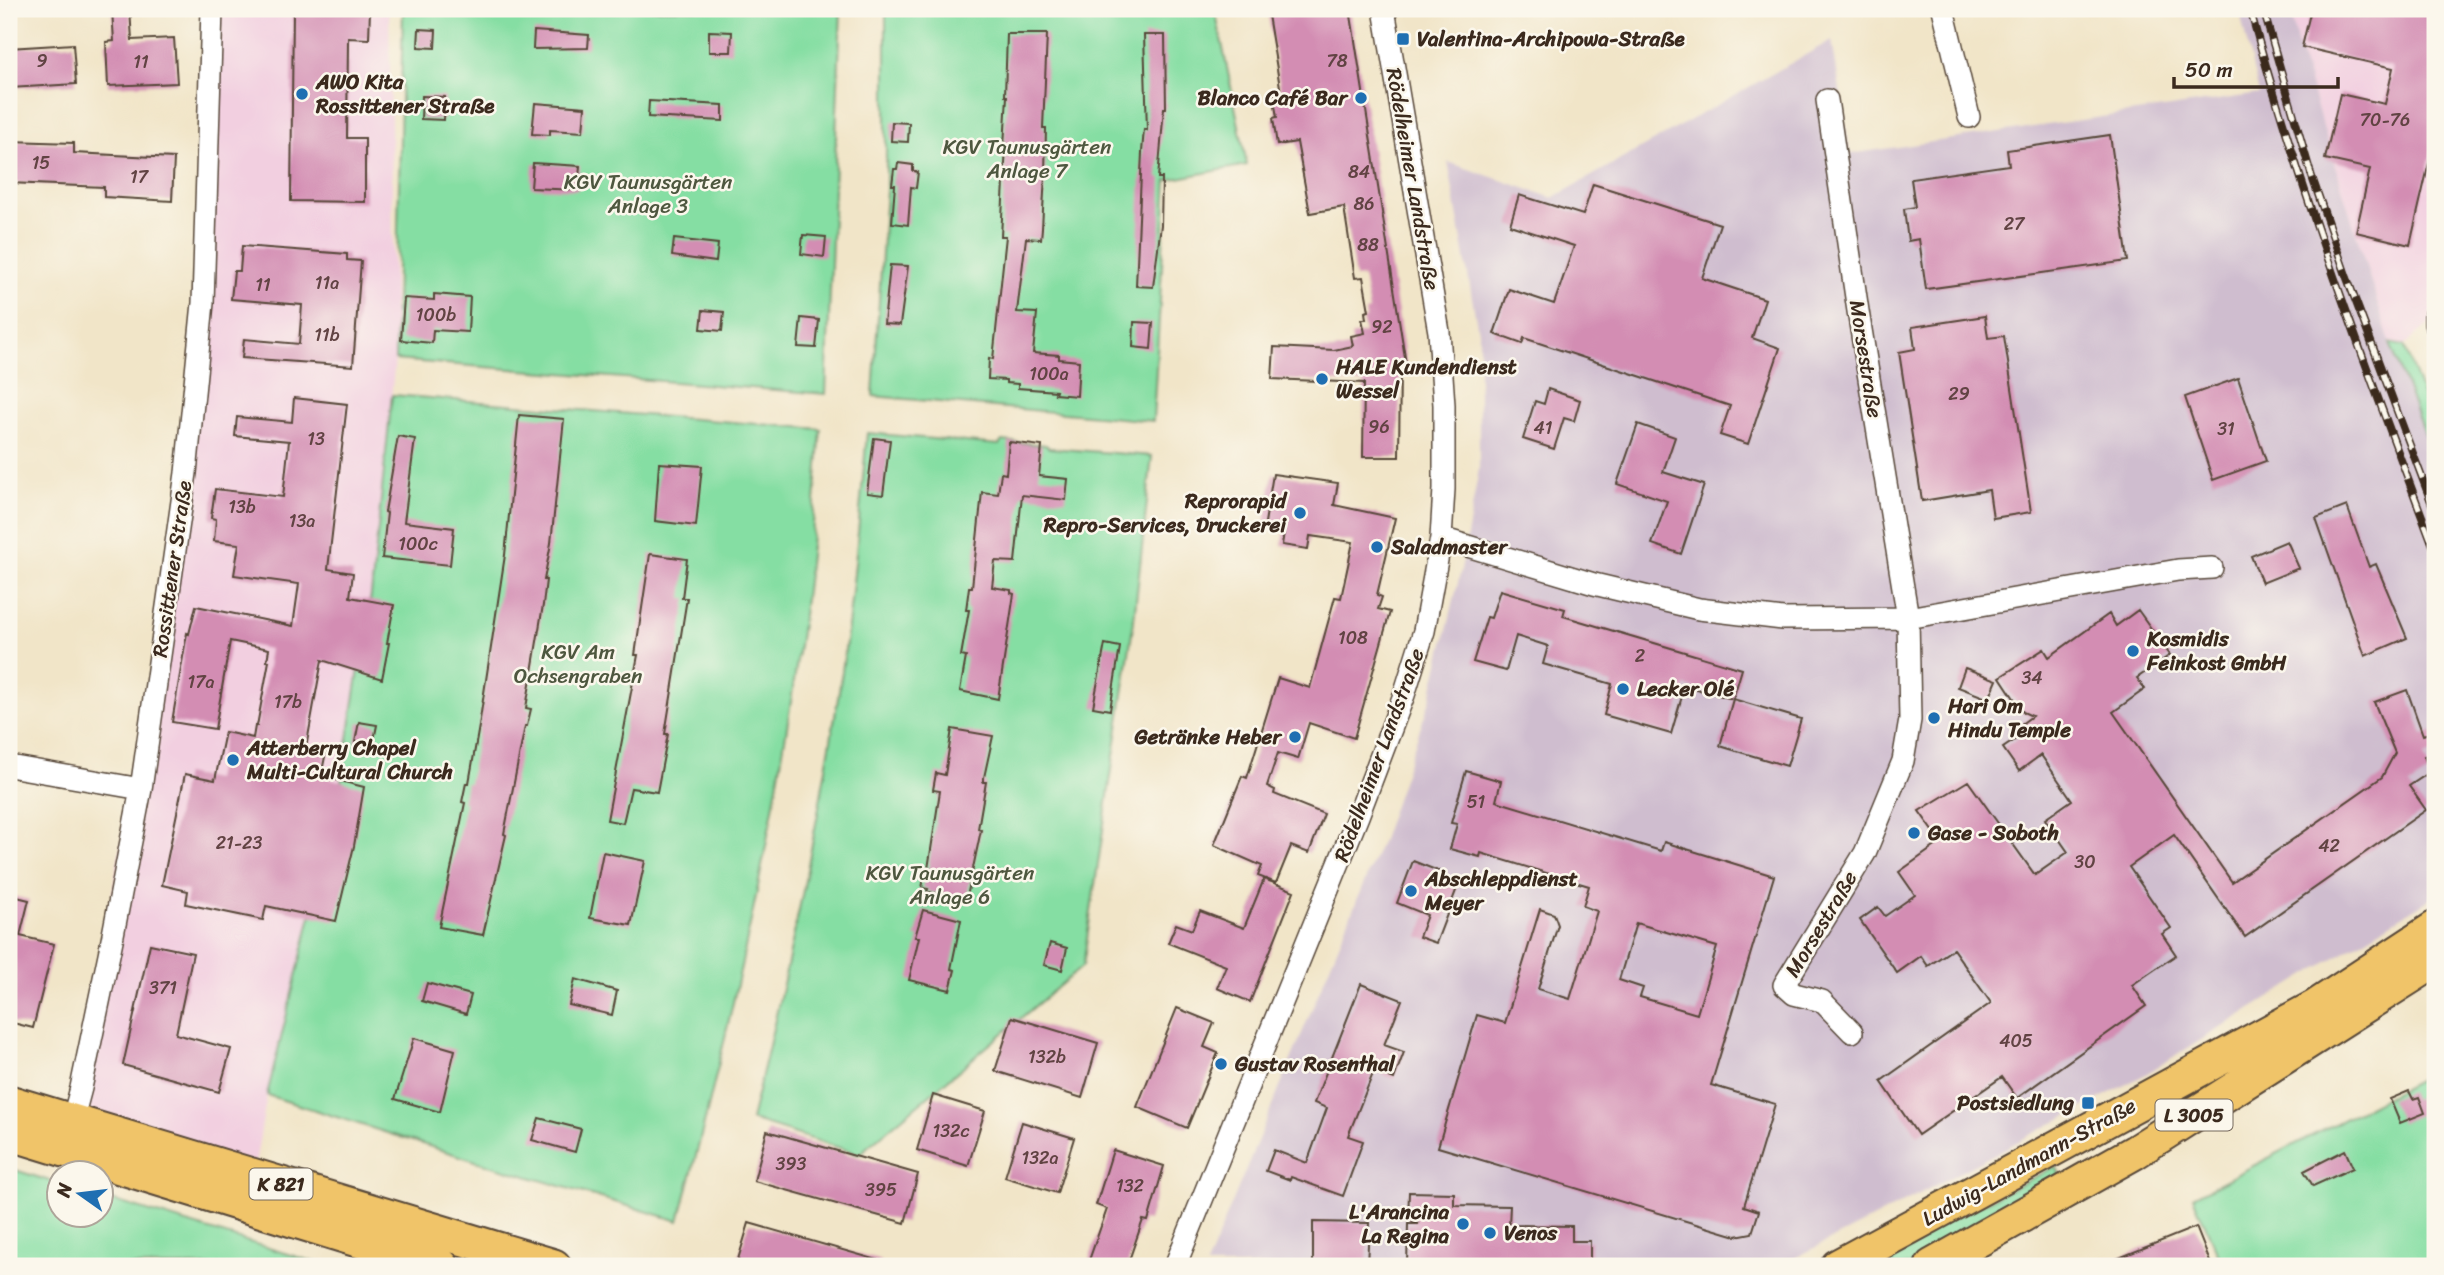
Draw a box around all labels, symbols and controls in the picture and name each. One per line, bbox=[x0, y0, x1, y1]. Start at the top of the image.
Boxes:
place label: Valentina-Archipowa-Straße bbox=[1417, 20, 1685, 58]
marker: Valentina-Archipowa-Straße bbox=[1395, 31, 1411, 47]
house number: 9 bbox=[36, 45, 48, 77]
house number: 78 bbox=[1326, 45, 1348, 77]
house number: 11 bbox=[133, 46, 149, 78]
scale bar bbox=[2174, 46, 2339, 90]
text: 50 m bbox=[2185, 51, 2233, 89]
place label: AWO Kita Rossittener Straße bbox=[315, 63, 495, 125]
street label: Rödelheimer Landstraße bbox=[1375, 65, 1451, 293]
place label: Blanco Café Bar bbox=[1197, 79, 1349, 117]
marker: AWO Kita Rossittener Straße bbox=[294, 86, 310, 102]
marker: Blanco Café Bar bbox=[1353, 90, 1369, 106]
house number: 70-76 bbox=[2360, 104, 2410, 136]
park label: KGV Taunusgärten Anlage 7 bbox=[943, 128, 1111, 190]
house number: 15 bbox=[32, 147, 50, 179]
house number: 84 bbox=[1348, 156, 1370, 188]
house number: 17 bbox=[130, 161, 150, 193]
park label: KGV Taunusgärten Anlage 3 bbox=[564, 163, 732, 225]
house number: 86 bbox=[1353, 188, 1375, 220]
house number: 27 bbox=[2004, 208, 2026, 240]
house number: 88 bbox=[1357, 229, 1379, 261]
house number: 11a bbox=[315, 267, 339, 299]
house number: 11 bbox=[255, 269, 271, 301]
street label: Morsestraße bbox=[1838, 297, 1894, 421]
house number: 100b bbox=[416, 299, 456, 331]
house number: 92 bbox=[1371, 311, 1393, 343]
house number: 11b bbox=[314, 319, 340, 351]
place label: HALE Kundendienst Wessel bbox=[1335, 348, 1518, 410]
house number: 100a bbox=[1029, 358, 1069, 390]
marker: HALE Kundendienst Wessel bbox=[1314, 371, 1330, 387]
house number: 29 bbox=[1948, 378, 1970, 410]
house number: 96 bbox=[1368, 411, 1390, 443]
house number: 41 bbox=[1534, 412, 1553, 444]
house number: 31 bbox=[2217, 413, 2235, 445]
house number: 13 bbox=[307, 423, 325, 455]
street label: Rossittener Straße bbox=[141, 478, 203, 660]
place label: Reprorapid Repro-Services, Druckerei bbox=[1043, 482, 1288, 544]
house number: 13b bbox=[228, 491, 256, 523]
house number: 13a bbox=[289, 505, 315, 537]
marker: Reprorapid Repro-Services, Druckerei bbox=[1292, 505, 1308, 521]
house number: 100c bbox=[398, 528, 438, 560]
place label: Saladmaster bbox=[1390, 528, 1509, 566]
marker: Saladmaster bbox=[1369, 539, 1385, 555]
place label: Kosmidis Feinkost GmbH bbox=[2146, 620, 2288, 682]
house number: 108 bbox=[1338, 622, 1368, 654]
park label: KGV Am Ochsengraben bbox=[514, 633, 642, 695]
house number: 2 bbox=[1635, 640, 1645, 672]
street label: Rödelheimer Landstraße bbox=[1323, 643, 1435, 867]
marker: Kosmidis Feinkost GmbH bbox=[2125, 643, 2141, 659]
house number: 34 bbox=[2021, 662, 2043, 694]
house number: 17a bbox=[187, 666, 215, 698]
place label: Lecker Olé bbox=[1637, 670, 1735, 708]
marker: Lecker Olé bbox=[1615, 681, 1631, 697]
house number: 17b bbox=[274, 686, 302, 718]
place label: Hari Om Hindu Temple bbox=[1947, 687, 2071, 749]
marker: Hari Om Hindu Temple bbox=[1926, 710, 1942, 726]
place label: Getränke Heber bbox=[1133, 718, 1282, 756]
place label: Atterberry Chapel Multi-Cultural Church bbox=[246, 729, 453, 791]
marker: Getränke Heber bbox=[1287, 729, 1303, 745]
marker: Atterberry Chapel Multi-Cultural Church bbox=[225, 752, 241, 768]
house number: 51 bbox=[1467, 786, 1486, 818]
place label: Gase - Soboth bbox=[1927, 814, 2059, 852]
marker: Gase - Soboth bbox=[1906, 825, 1922, 841]
house number: 21-23 bbox=[216, 827, 262, 859]
house number: 42 bbox=[2318, 830, 2340, 862]
house number: 30 bbox=[2074, 846, 2096, 878]
park label: KGV Taunusgärten Anlage 6 bbox=[866, 854, 1034, 916]
place label: Abschleppdienst Meyer bbox=[1424, 860, 1578, 922]
street label: Morsestraße bbox=[1774, 863, 1868, 985]
marker: Abschleppdienst Meyer bbox=[1403, 883, 1419, 899]
house number: 371 bbox=[149, 972, 177, 1004]
house number: 405 bbox=[1999, 1025, 2033, 1057]
house number: 132b bbox=[1028, 1041, 1066, 1073]
place label: Gustav Rosenthal bbox=[1234, 1045, 1396, 1083]
marker: Gustav Rosenthal bbox=[1213, 1056, 1229, 1072]
place label: Postsiedlung bbox=[1957, 1084, 2074, 1122]
street label: Ludwig-Landmann-Straße bbox=[1915, 1087, 2144, 1237]
marker: Postsiedlung bbox=[2080, 1095, 2096, 1111]
road number: L 3005 bbox=[2156, 1100, 2232, 1130]
house number: 132c bbox=[933, 1115, 969, 1147]
house number: 132a bbox=[1021, 1142, 1059, 1174]
house number: 393 bbox=[776, 1148, 807, 1180]
north arrow bbox=[46, 1160, 116, 1230]
road number: K 821 bbox=[250, 1168, 312, 1200]
house number: 132 bbox=[1116, 1170, 1144, 1202]
house number: 395 bbox=[865, 1174, 897, 1206]
text: N bbox=[46, 1179, 82, 1201]
place label: L'Arancina La Regina bbox=[1349, 1193, 1449, 1255]
place label: Venos bbox=[1504, 1214, 1558, 1252]
marker: L'Arancina La Regina bbox=[1455, 1216, 1471, 1232]
marker: Venos bbox=[1482, 1225, 1498, 1241]

